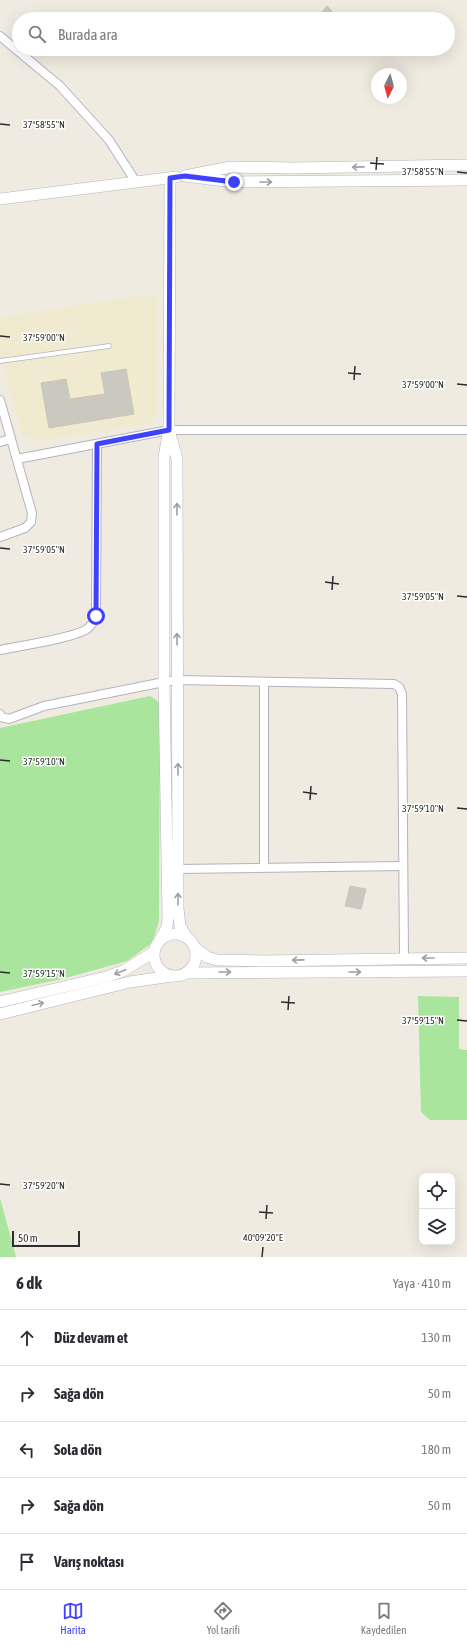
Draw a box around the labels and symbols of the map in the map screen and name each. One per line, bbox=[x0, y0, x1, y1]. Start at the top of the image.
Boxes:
north arrow bbox=[371, 68, 407, 104]
text: 37°58'55"N bbox=[23, 119, 65, 130]
one-way arrow bbox=[352, 163, 365, 171]
text: 37°58'55"N bbox=[402, 166, 444, 177]
route end bbox=[225, 173, 243, 191]
one-way arrow bbox=[259, 178, 272, 186]
text: 37°59'00"N bbox=[23, 332, 65, 343]
text: 37°59'00"N bbox=[402, 379, 444, 390]
one-way arrow bbox=[173, 503, 181, 516]
text: 37°59'05"N bbox=[23, 544, 65, 555]
text: 37°59'05"N bbox=[402, 591, 444, 602]
route start bbox=[87, 607, 105, 625]
one-way arrow bbox=[174, 633, 181, 646]
text: 37°59'10"N bbox=[23, 756, 65, 767]
one-way arrow bbox=[174, 763, 182, 776]
text: 37°59'10"N bbox=[402, 803, 444, 814]
one-way arrow bbox=[174, 893, 182, 906]
one-way arrow bbox=[422, 954, 435, 962]
one-way arrow bbox=[292, 956, 305, 964]
text: 37°59'15"N bbox=[23, 968, 65, 979]
one-way arrow bbox=[115, 968, 127, 976]
one-way arrow bbox=[218, 968, 231, 976]
one-way arrow bbox=[348, 968, 361, 976]
one-way arrow bbox=[31, 1000, 44, 1008]
text: 37°59'15"N bbox=[402, 1015, 444, 1026]
text: 37°59'20"N bbox=[23, 1180, 65, 1191]
scale bar bbox=[12, 1229, 80, 1248]
text: 40°09'20"E bbox=[243, 1232, 284, 1243]

